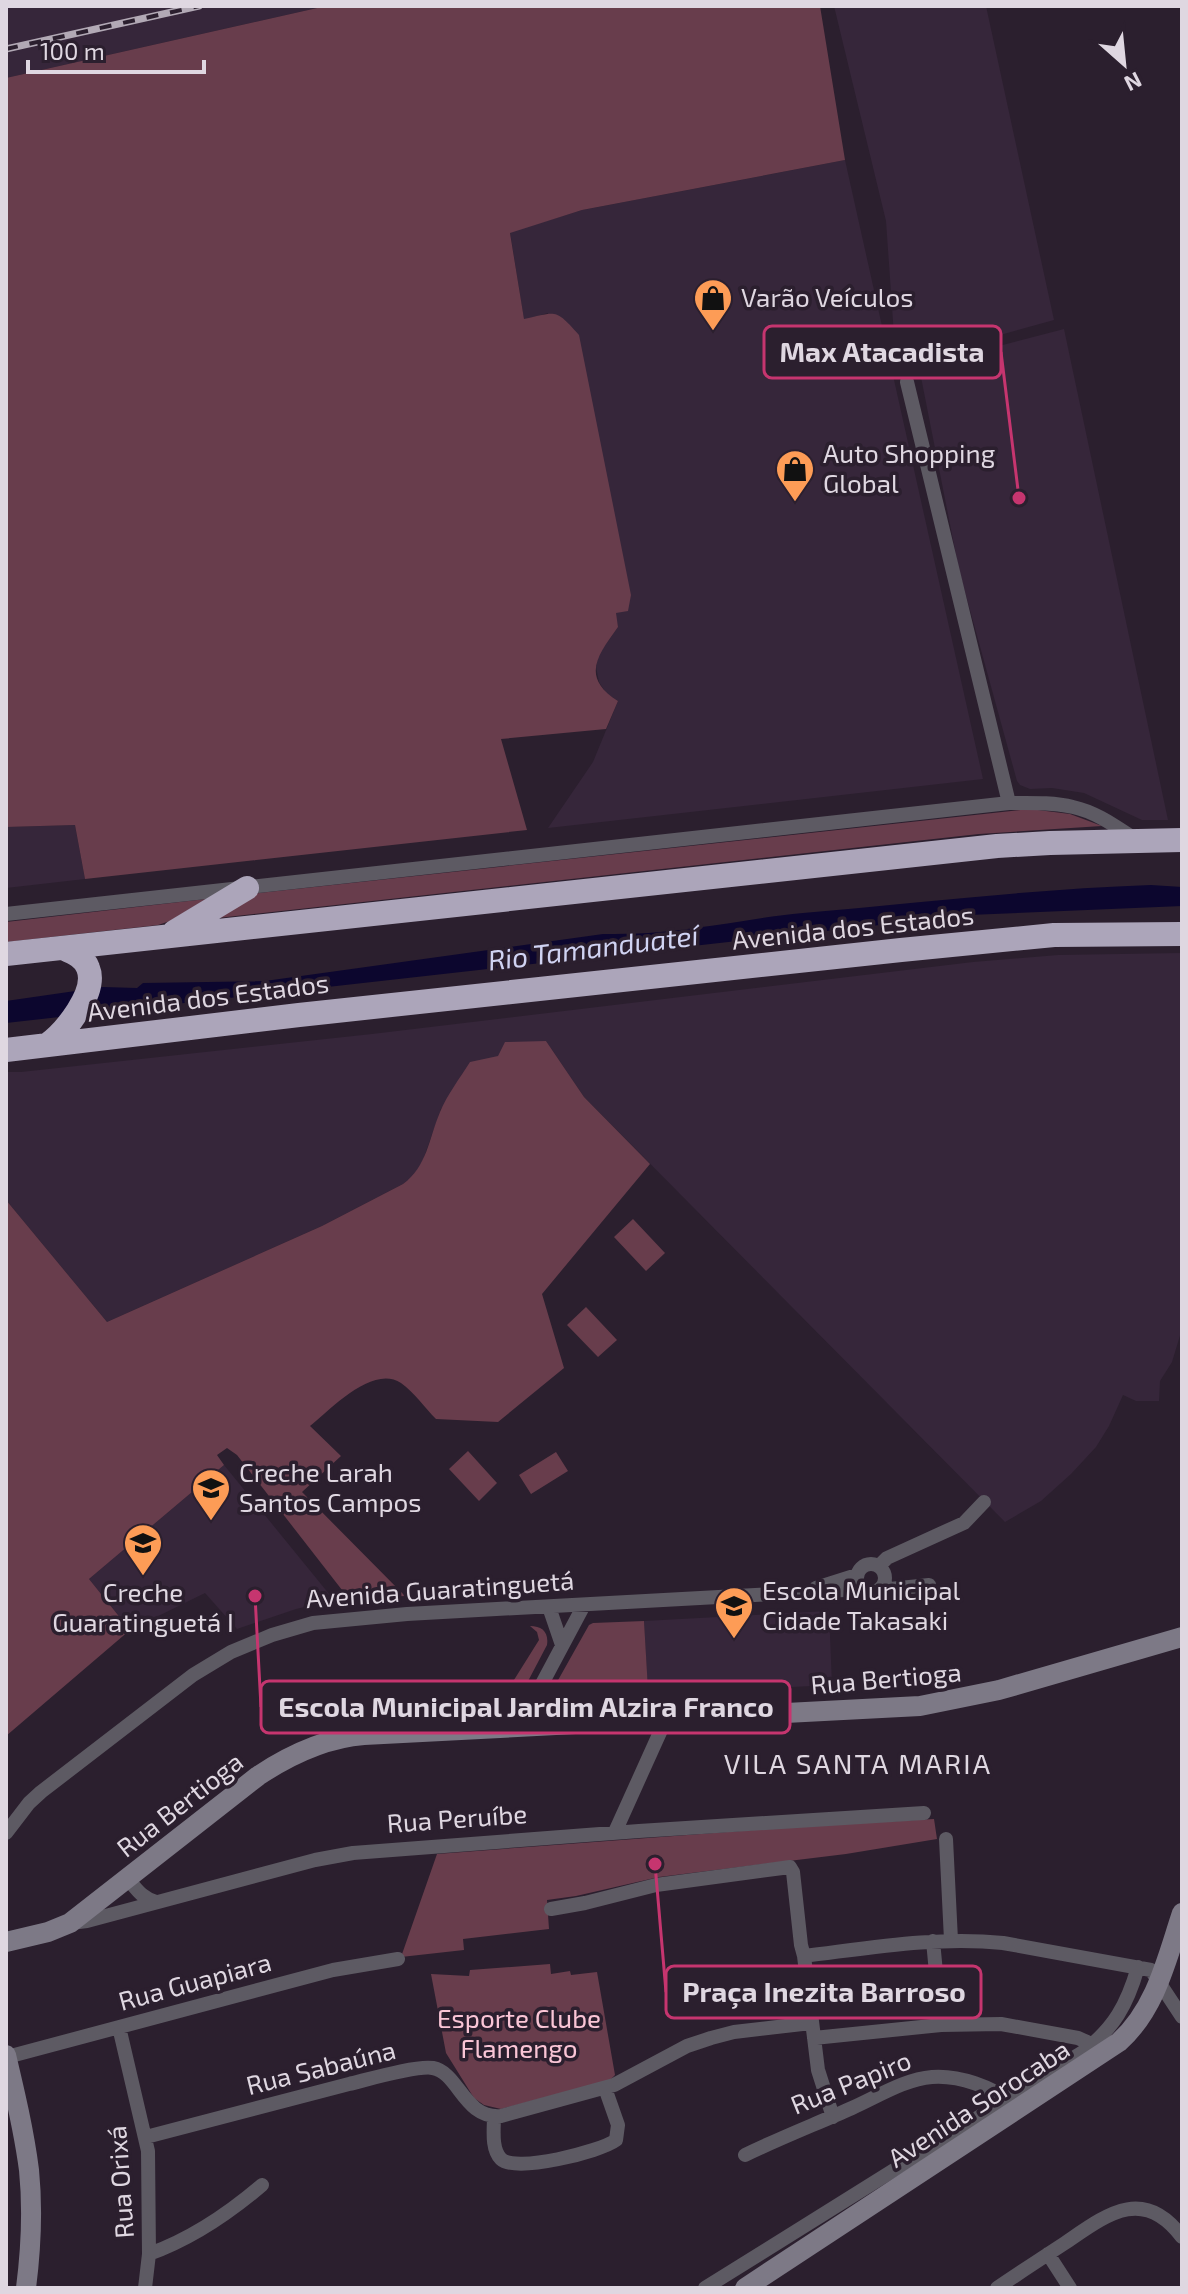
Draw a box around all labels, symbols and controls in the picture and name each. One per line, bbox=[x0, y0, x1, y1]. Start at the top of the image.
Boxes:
scale bar bbox=[28, 24, 204, 74]
north arrow bbox=[1084, 24, 1164, 104]
text: 100 m bbox=[40, 36, 105, 65]
text: N bbox=[1121, 68, 1147, 98]
shop icon: Varão Veículos bbox=[692, 277, 734, 332]
place label: Varão Veículos bbox=[741, 281, 914, 312]
callout: Max Atacadista bbox=[764, 326, 1001, 378]
text: Max Atacadista bbox=[779, 334, 985, 368]
place label: Auto Shopping Global bbox=[823, 437, 995, 498]
shop icon: Auto Shopping Global bbox=[774, 448, 816, 503]
street label: Avenida dos Estados bbox=[730, 898, 975, 955]
water label: Rio Tamanduateí bbox=[486, 917, 703, 977]
street label: Avenida dos Estados bbox=[85, 966, 330, 1027]
place label: Creche Larah Santos Campos bbox=[239, 1456, 422, 1517]
school or university icon: Creche Larah Santos Campos bbox=[190, 1467, 232, 1522]
school or university icon: Creche Guaratinguetá I bbox=[122, 1522, 164, 1577]
street label: Avenida Guaratinguetá bbox=[305, 1564, 575, 1613]
place label: Escola Municipal Cidade Takasaki bbox=[762, 1574, 961, 1635]
place label: Creche Guaratinguetá I bbox=[52, 1576, 234, 1637]
school or university icon: Escola Municipal Cidade Takasaki bbox=[713, 1585, 755, 1640]
street label: Rua Bertioga bbox=[809, 1655, 963, 1700]
callout: Escola Municipal Jardim Alzira Franco bbox=[261, 1681, 790, 1733]
text: Escola Municipal Jardim Alzira Franco bbox=[278, 1689, 774, 1723]
street label: Rua Bertioga bbox=[110, 1745, 248, 1863]
district label: VILA SANTA MARIA bbox=[724, 1746, 992, 1780]
street label: Rua Peruíbe bbox=[386, 1797, 528, 1838]
street label: Rua Guapiara bbox=[115, 1945, 274, 2016]
callout: Praça Inezita Barroso bbox=[666, 1966, 981, 2018]
text: Praça Inezita Barroso bbox=[682, 1974, 966, 2009]
park label: Esporte Clube Flamengo bbox=[437, 2002, 601, 2063]
street label: Rua Sabaúna bbox=[243, 2033, 399, 2100]
street label: Avenida Sorocaba bbox=[882, 2033, 1075, 2173]
street label: Rua Papiro bbox=[786, 2043, 915, 2120]
street label: Rua Orixá bbox=[100, 2125, 139, 2240]

